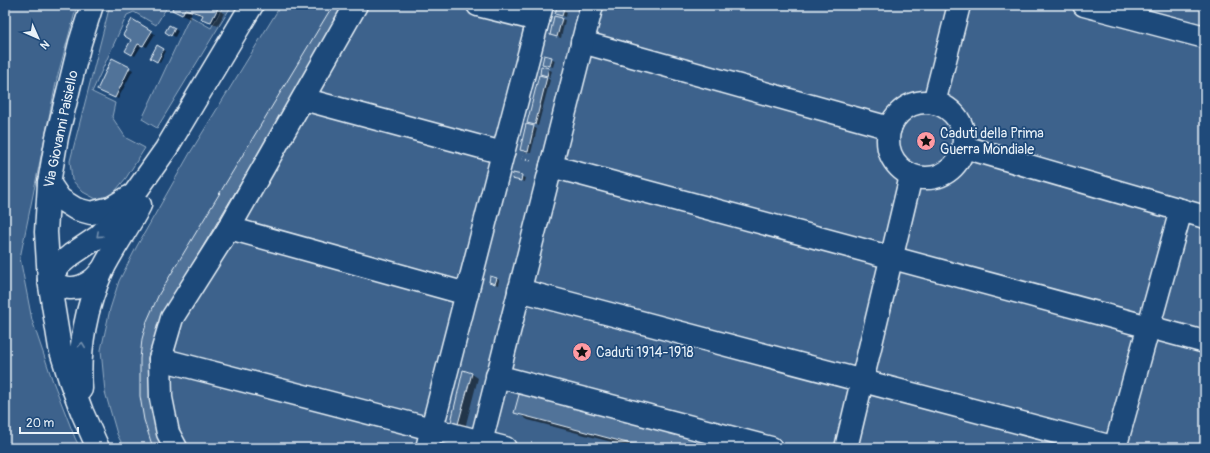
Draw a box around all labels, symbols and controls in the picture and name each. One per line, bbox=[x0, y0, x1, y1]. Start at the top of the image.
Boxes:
north arrow bbox=[18, 18, 58, 58]
text: N bbox=[37, 37, 52, 52]
street label: Via Giovanni Paisiello bbox=[40, 68, 82, 189]
place label: Caduti della Prima Guerra Mondiale bbox=[940, 125, 1044, 158]
place icon: Caduti della Prima Guerra Mondiale bbox=[915, 130, 937, 152]
one-way arrow bbox=[96, 230, 104, 238]
place icon: Caduti 1914-1918 bbox=[571, 341, 593, 363]
one-way arrow bbox=[77, 342, 86, 348]
place label: Caduti 1914-1918 bbox=[596, 344, 694, 361]
scale bar bbox=[20, 409, 78, 435]
text: 20 m bbox=[26, 416, 55, 431]

